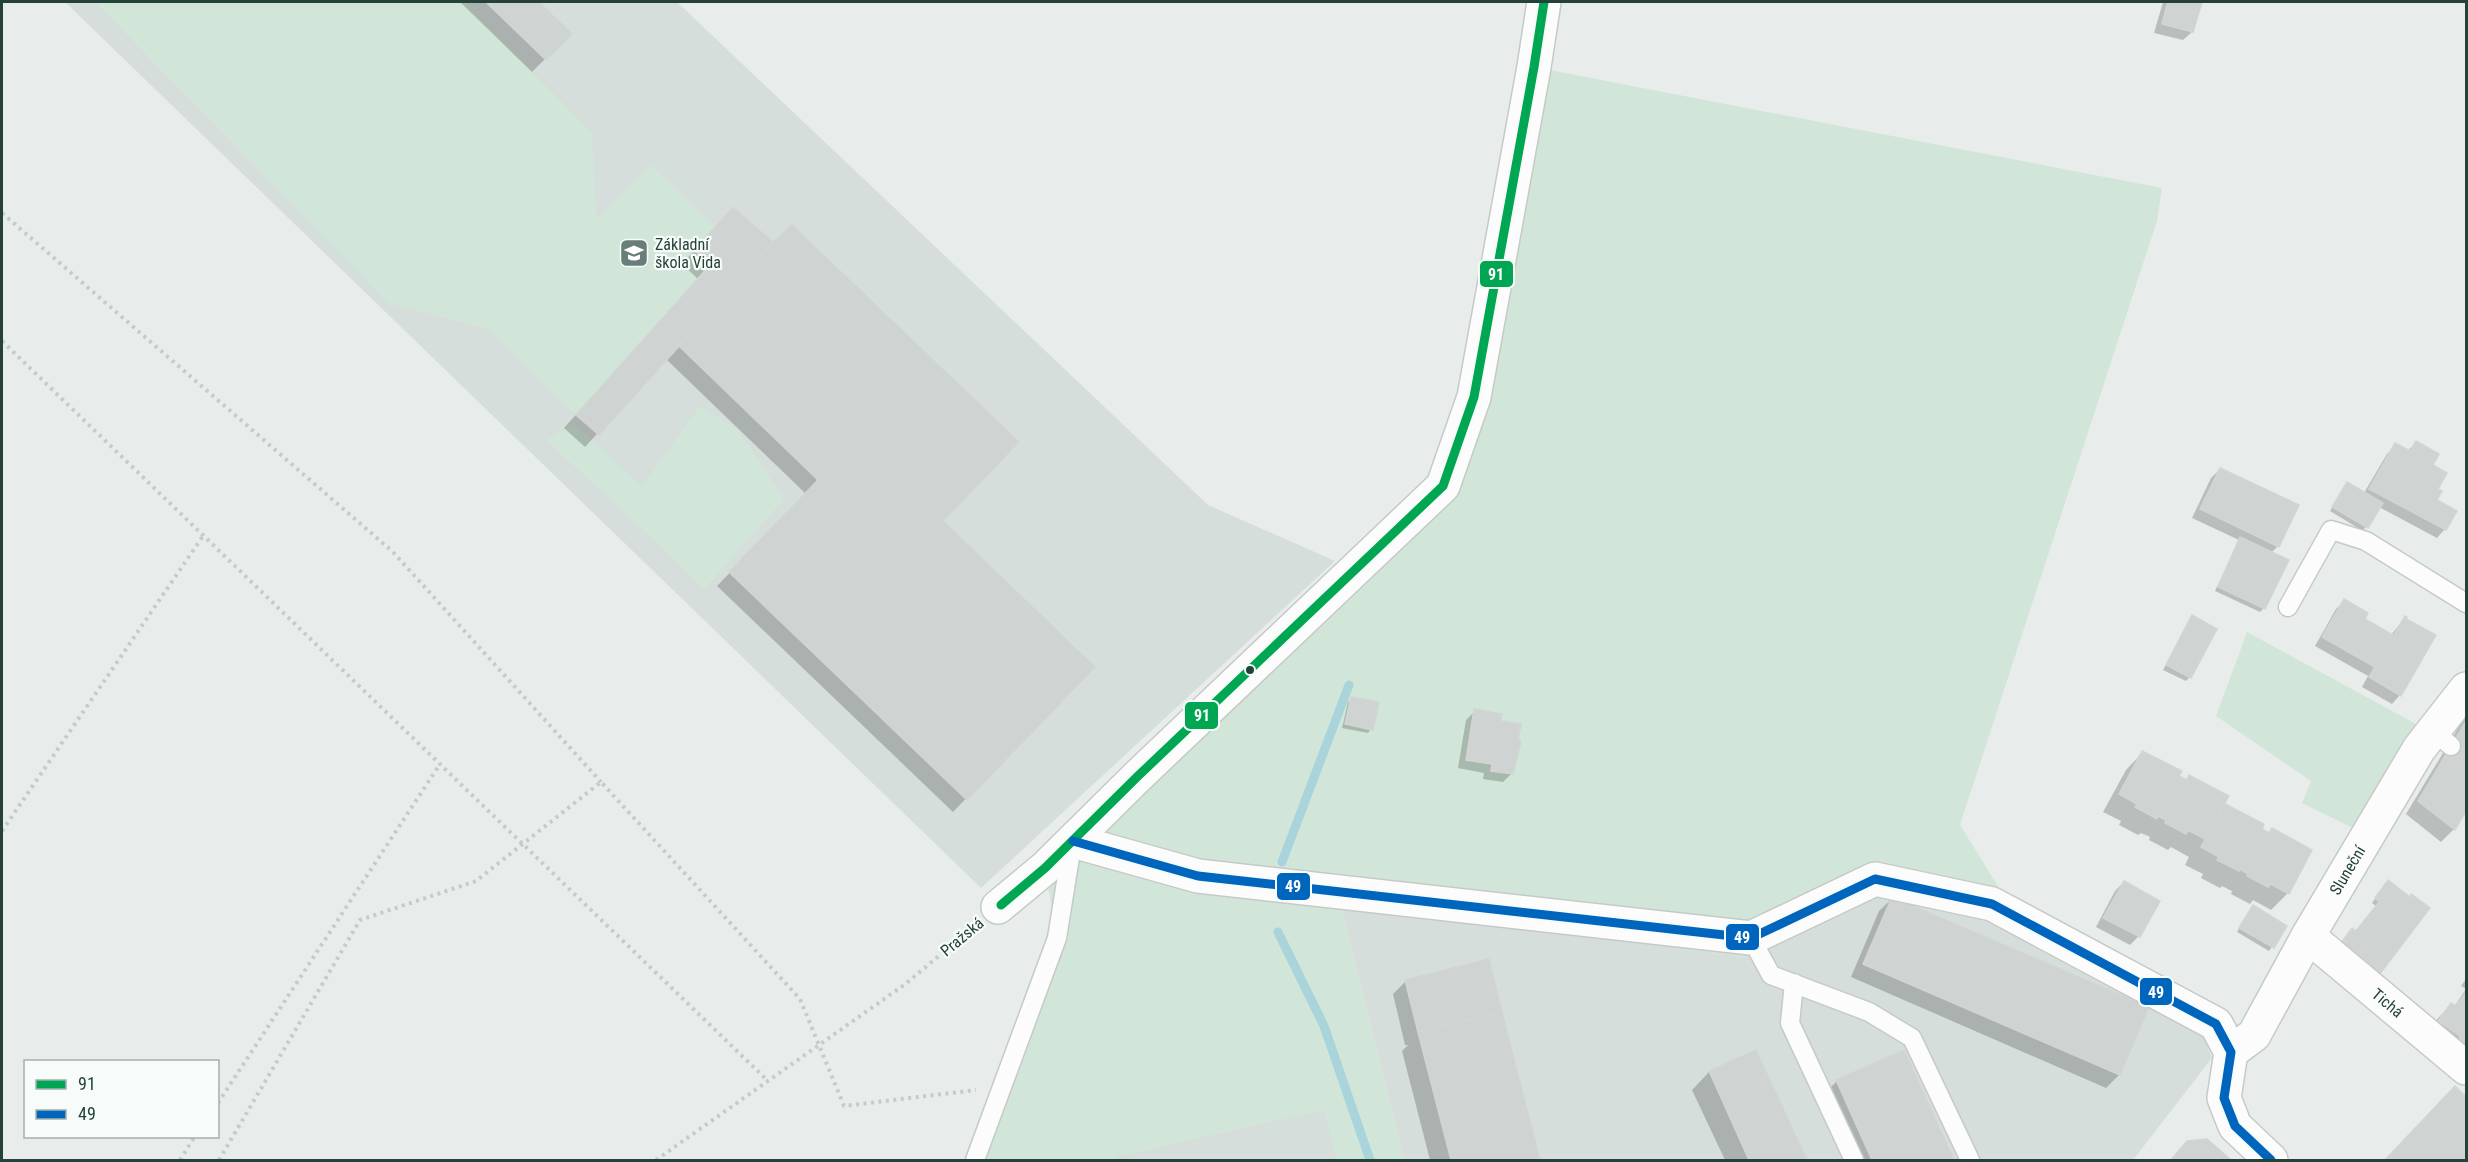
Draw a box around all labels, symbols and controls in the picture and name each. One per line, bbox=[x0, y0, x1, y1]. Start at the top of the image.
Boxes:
place label: Základní škola Vida bbox=[655, 235, 721, 272]
school or university icon: Základní škola Vida bbox=[618, 237, 650, 269]
line badge: 91 bbox=[1479, 260, 1514, 288]
text: 91 bbox=[1488, 265, 1504, 284]
unlabelled marker bbox=[1244, 664, 1256, 676]
line badge: 91 bbox=[1184, 701, 1219, 730]
text: 91 bbox=[1194, 706, 1210, 725]
street label: Sluneční bbox=[2325, 841, 2370, 898]
line badge: 49 bbox=[1276, 872, 1311, 901]
text: 49 bbox=[1285, 877, 1301, 896]
street label: Pražská bbox=[937, 914, 987, 960]
line badge: 49 bbox=[1725, 923, 1760, 951]
text: 49 bbox=[1734, 928, 1750, 947]
line badge: 49 bbox=[2139, 977, 2173, 1006]
text: 49 bbox=[2148, 983, 2164, 1002]
street label: Tichá bbox=[2368, 984, 2407, 1021]
legend bbox=[24, 1060, 219, 1138]
text: 91 bbox=[78, 1073, 96, 1094]
text: 49 bbox=[78, 1103, 96, 1124]

